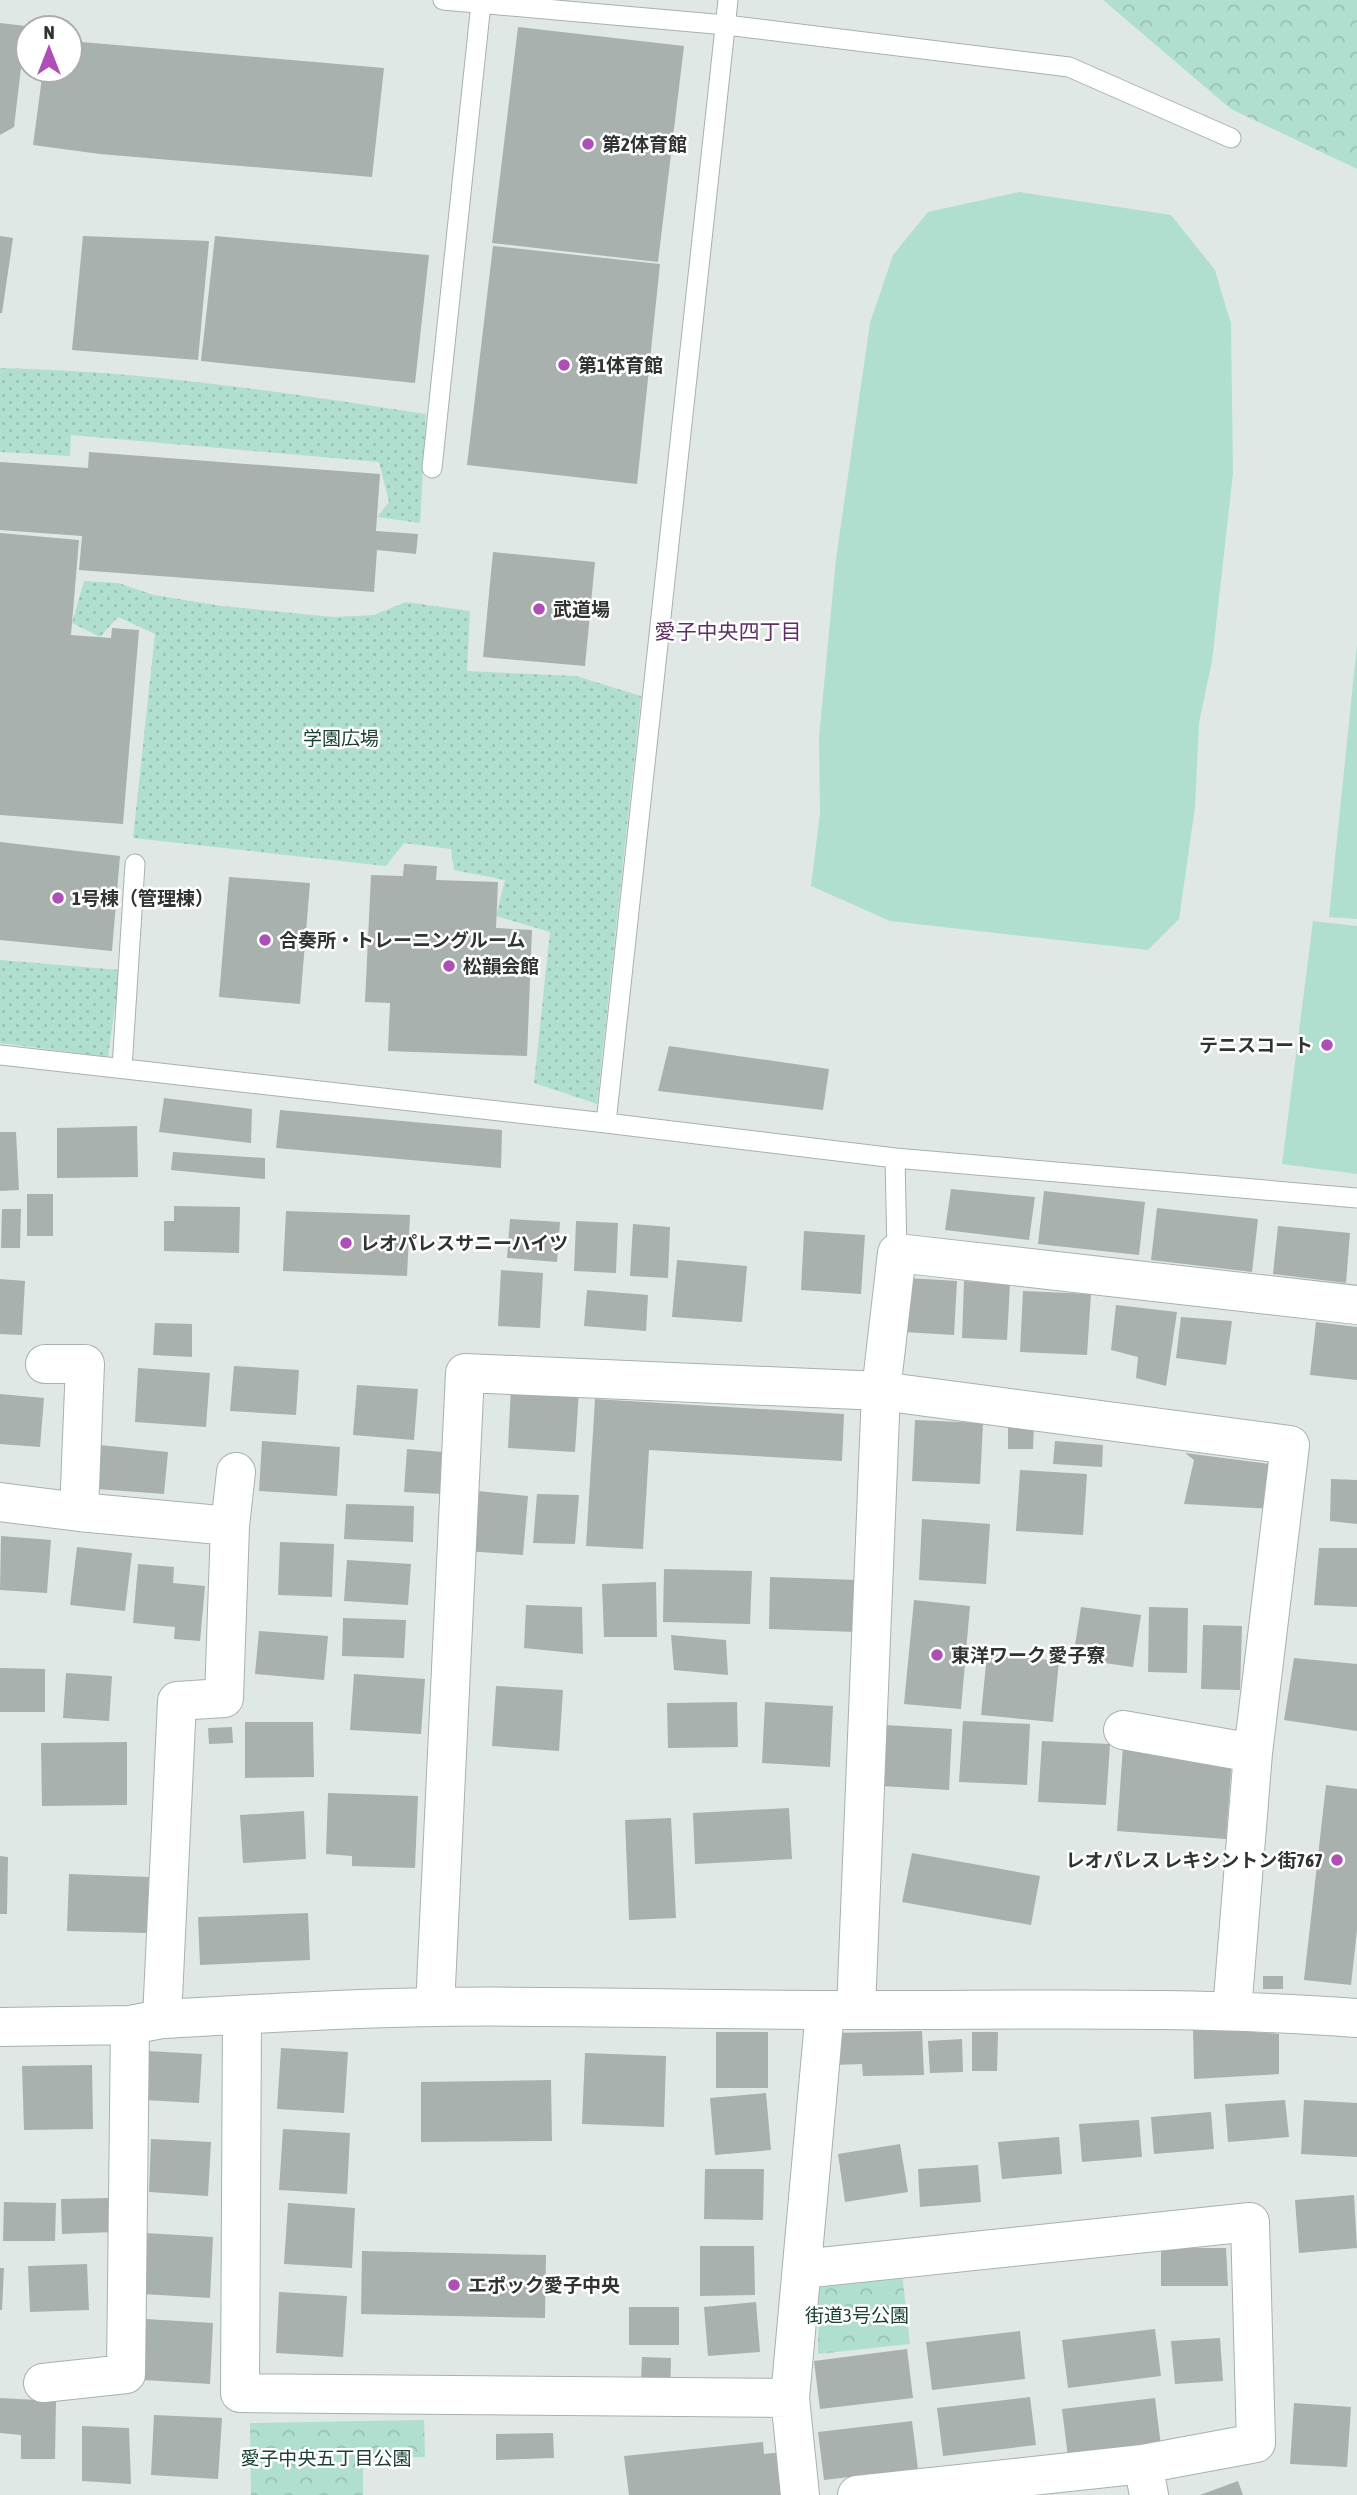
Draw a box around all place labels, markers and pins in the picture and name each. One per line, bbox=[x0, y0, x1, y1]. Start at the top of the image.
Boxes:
place label: 第2体育館 bbox=[602, 133, 687, 155]
marker: 第2体育館 bbox=[580, 136, 596, 152]
place label: 第1体育館 bbox=[578, 354, 663, 376]
marker: 第1体育館 bbox=[556, 357, 572, 373]
place label: 武道場 bbox=[553, 598, 610, 620]
marker: 武道場 bbox=[531, 601, 547, 617]
place label: 1号棟（管理棟） bbox=[72, 887, 214, 909]
marker: 1号棟（管理棟） bbox=[50, 890, 66, 906]
place label: 合奏所・トレーニングルーム bbox=[279, 929, 525, 951]
marker: 合奏所・トレーニングルーム bbox=[257, 932, 273, 948]
place label: 松韻会館 bbox=[463, 955, 539, 977]
marker: 松韻会館 bbox=[441, 958, 457, 974]
place label: テニスコート bbox=[1199, 1034, 1313, 1056]
marker: テニスコート bbox=[1319, 1037, 1335, 1053]
place label: レオパレスサニーハイツ bbox=[360, 1232, 568, 1254]
marker: レオパレスサニーハイツ bbox=[338, 1235, 354, 1251]
place label: 東洋ワーク 愛子寮 bbox=[951, 1644, 1106, 1666]
marker: 東洋ワーク 愛子寮 bbox=[929, 1647, 945, 1663]
place label: レオパレス レキシントン街767 bbox=[1066, 1849, 1323, 1871]
marker: レオパレス レキシントン街767 bbox=[1329, 1852, 1345, 1868]
place label: エポック愛子中央 bbox=[468, 2274, 620, 2296]
marker: エポック愛子中央 bbox=[446, 2277, 462, 2293]

